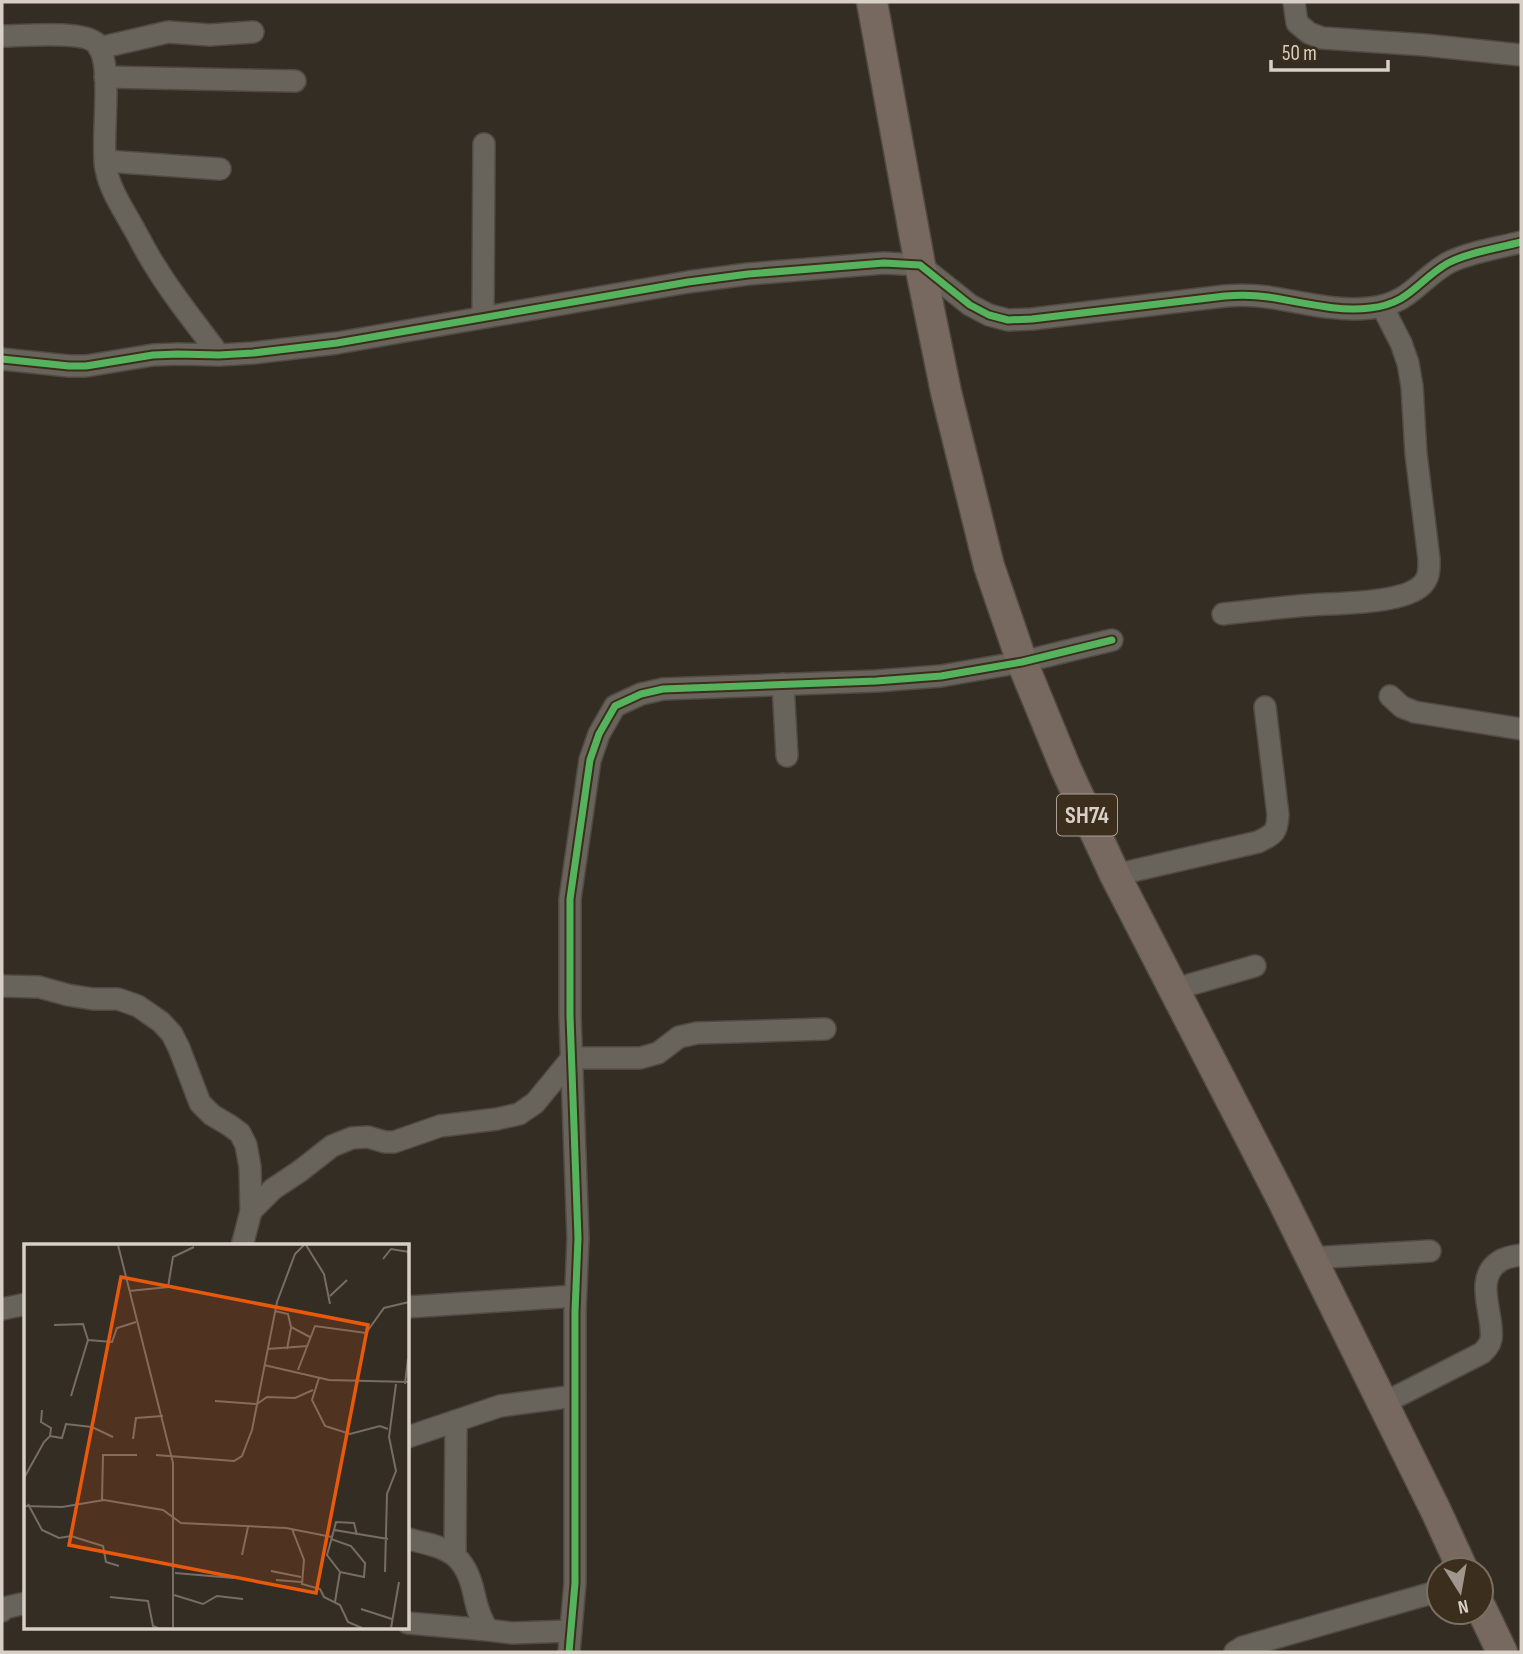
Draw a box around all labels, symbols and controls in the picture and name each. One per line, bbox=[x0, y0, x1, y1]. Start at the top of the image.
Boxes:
scale bar bbox=[1271, 28, 1388, 72]
text: 50 m bbox=[1282, 41, 1317, 66]
road number: SH74 bbox=[1057, 794, 1117, 836]
inset map bbox=[24, 1244, 410, 1630]
north arrow bbox=[1425, 1556, 1495, 1626]
text: N bbox=[1456, 1594, 1470, 1618]

